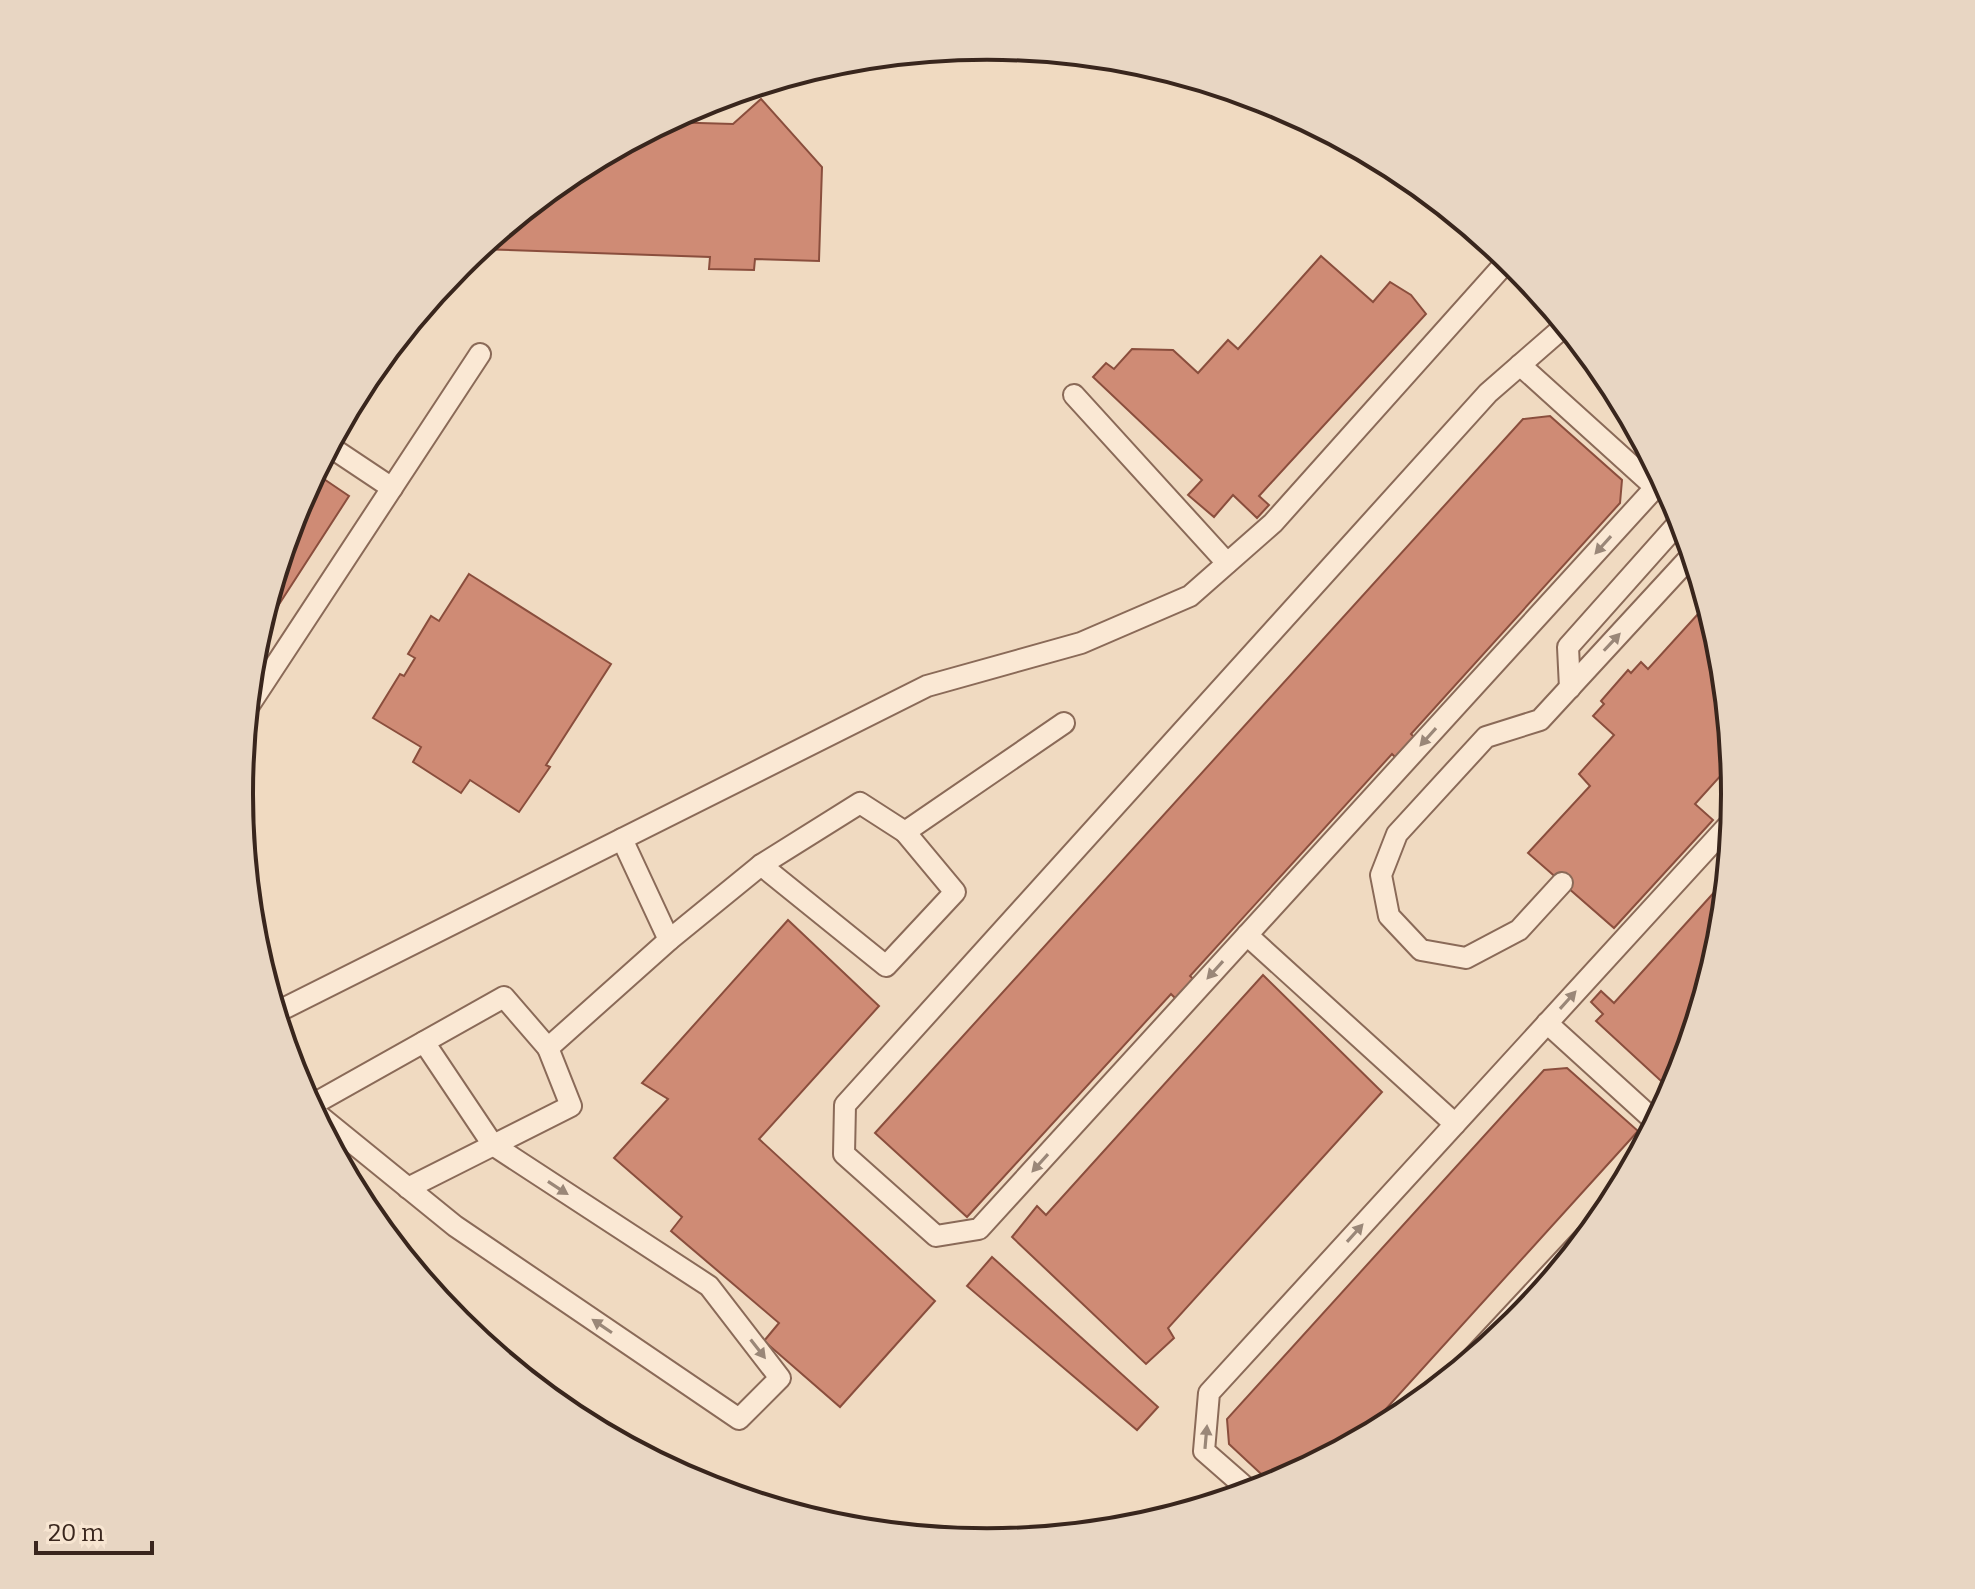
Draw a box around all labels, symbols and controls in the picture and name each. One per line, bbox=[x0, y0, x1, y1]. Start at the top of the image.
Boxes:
one-way arrow bbox=[1594, 535, 1612, 554]
one-way arrow bbox=[1602, 633, 1620, 652]
one-way arrow bbox=[1419, 727, 1437, 746]
one-way arrow bbox=[1206, 961, 1224, 980]
one-way arrow bbox=[1559, 991, 1577, 1010]
one-way arrow bbox=[1031, 1153, 1049, 1172]
one-way arrow bbox=[547, 1180, 569, 1194]
one-way arrow bbox=[1346, 1224, 1364, 1243]
one-way arrow bbox=[592, 1319, 613, 1334]
one-way arrow bbox=[749, 1339, 766, 1359]
one-way arrow bbox=[1199, 1424, 1212, 1449]
scale bar bbox=[36, 1505, 152, 1555]
text: 20 m bbox=[48, 1519, 104, 1547]

